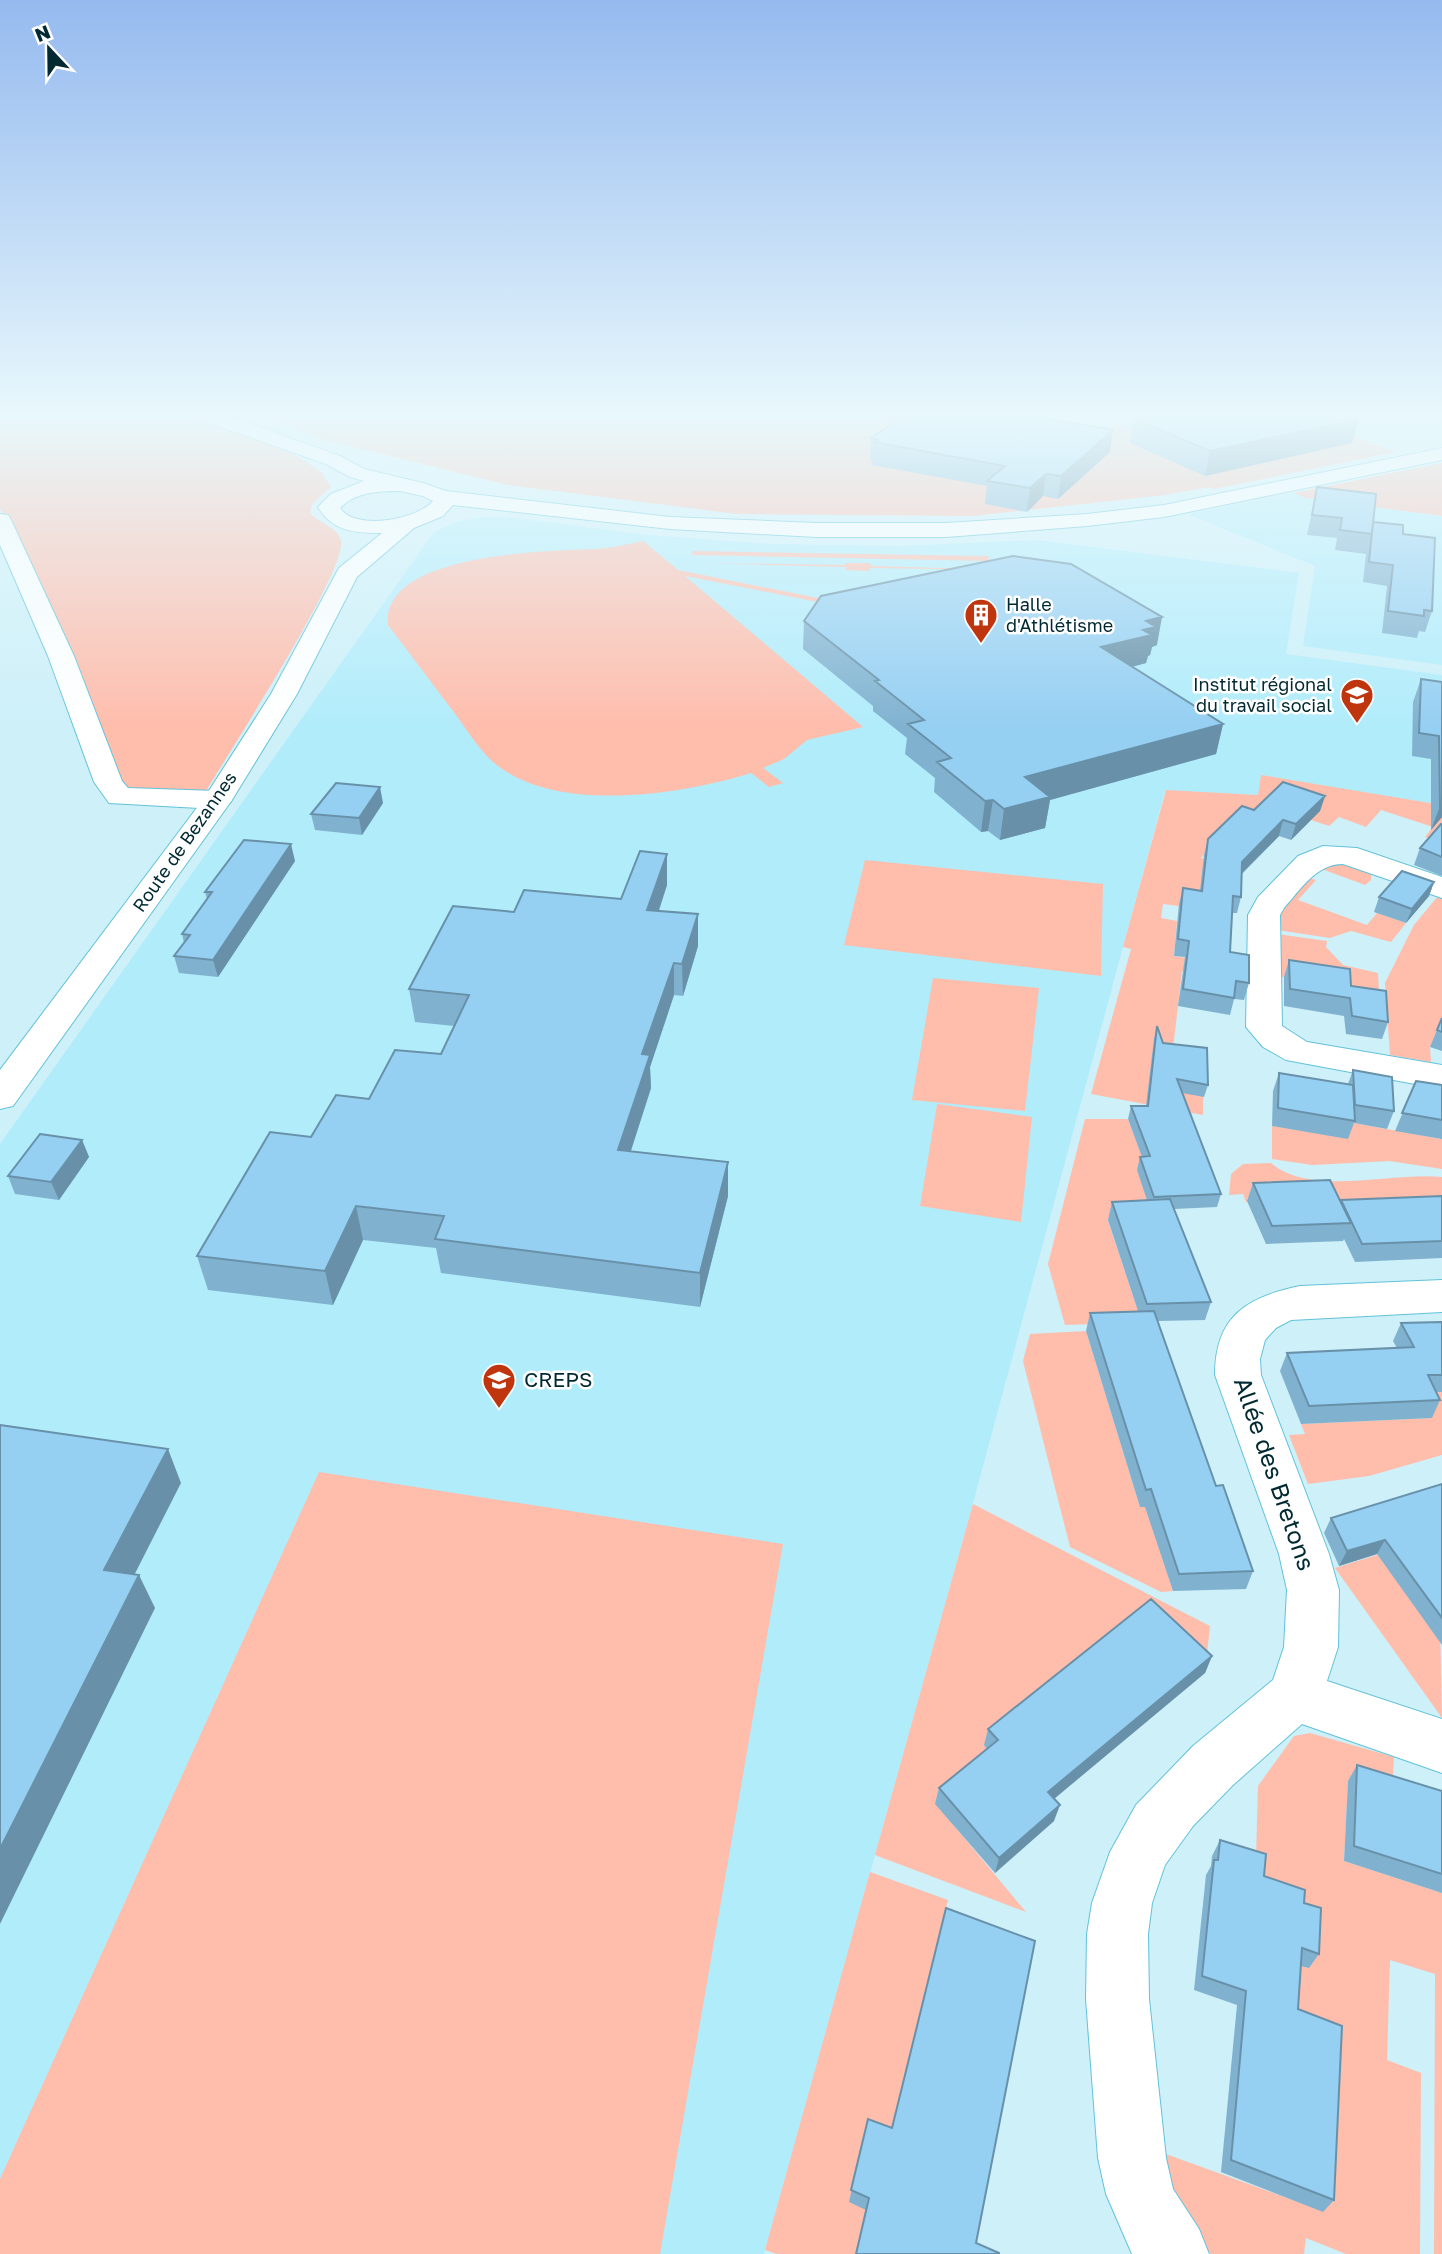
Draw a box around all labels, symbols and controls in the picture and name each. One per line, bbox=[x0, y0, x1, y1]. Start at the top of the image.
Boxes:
north arrow bbox=[14, 14, 84, 84]
text: N bbox=[31, 19, 53, 46]
place label: Halle d'Athlétisme bbox=[1006, 593, 1113, 636]
building icon: Halle d'Athlétisme bbox=[962, 596, 1000, 645]
place label: Institut régional du travail social bbox=[1193, 673, 1332, 716]
school or university icon: Institut régional du travail social bbox=[1338, 676, 1376, 725]
street label: Route de Bezannes bbox=[128, 767, 241, 916]
school or university icon: CREPS bbox=[480, 1361, 518, 1410]
place label: CREPS bbox=[524, 1366, 593, 1392]
street label: Allée des Bretons bbox=[1229, 1373, 1322, 1574]

